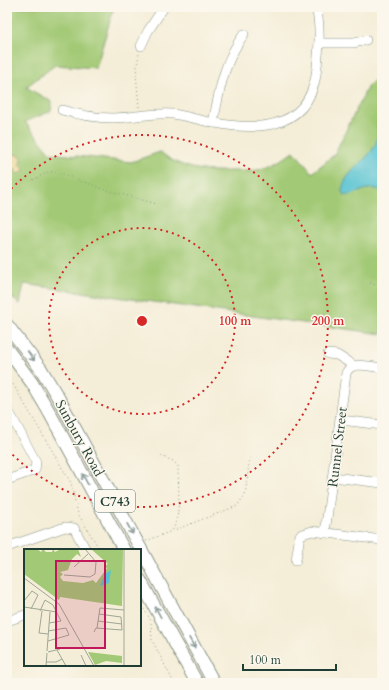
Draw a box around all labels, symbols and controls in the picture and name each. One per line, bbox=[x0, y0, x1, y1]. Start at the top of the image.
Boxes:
text: 100 m bbox=[219, 313, 252, 329]
text: 200 m bbox=[312, 313, 345, 329]
centre of rings bbox=[135, 314, 149, 328]
one-way arrow bbox=[27, 350, 35, 361]
street label: Sunbury Road bbox=[51, 397, 109, 480]
street label: Runnel Street bbox=[323, 405, 352, 488]
one-way arrow bbox=[81, 473, 89, 485]
road number: C743 bbox=[95, 490, 135, 512]
one-way arrow bbox=[127, 523, 135, 535]
inset map bbox=[24, 549, 141, 666]
one-way arrow bbox=[153, 606, 161, 618]
one-way arrow bbox=[189, 637, 197, 649]
scale bar bbox=[243, 646, 336, 672]
text: 100 m bbox=[249, 652, 282, 668]

